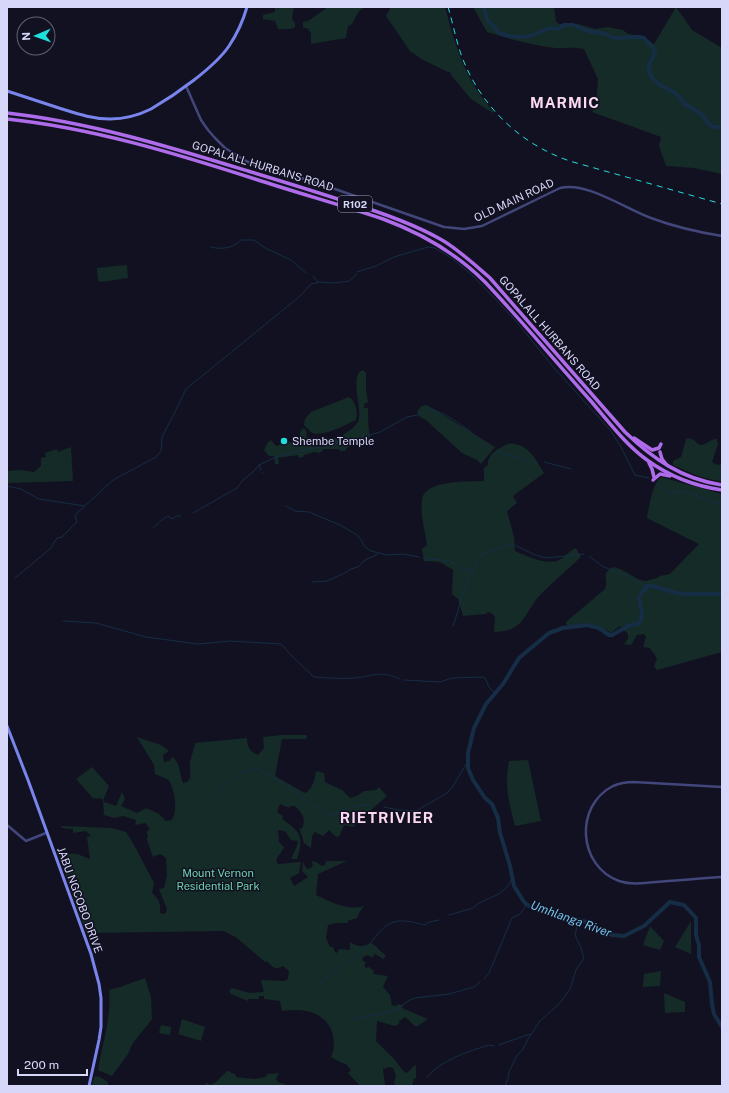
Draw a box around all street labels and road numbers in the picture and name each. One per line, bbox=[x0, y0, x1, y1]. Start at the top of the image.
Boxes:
street label: GOPALALL HURBANS ROAD bbox=[191, 139, 336, 193]
street label: OLD MAIN ROAD bbox=[472, 176, 556, 224]
road number: R102 bbox=[338, 196, 372, 212]
street label: GOPALALL HURBANS ROAD bbox=[497, 273, 603, 393]
street label: JABU NGCOBO DRIVE bbox=[55, 845, 105, 955]

